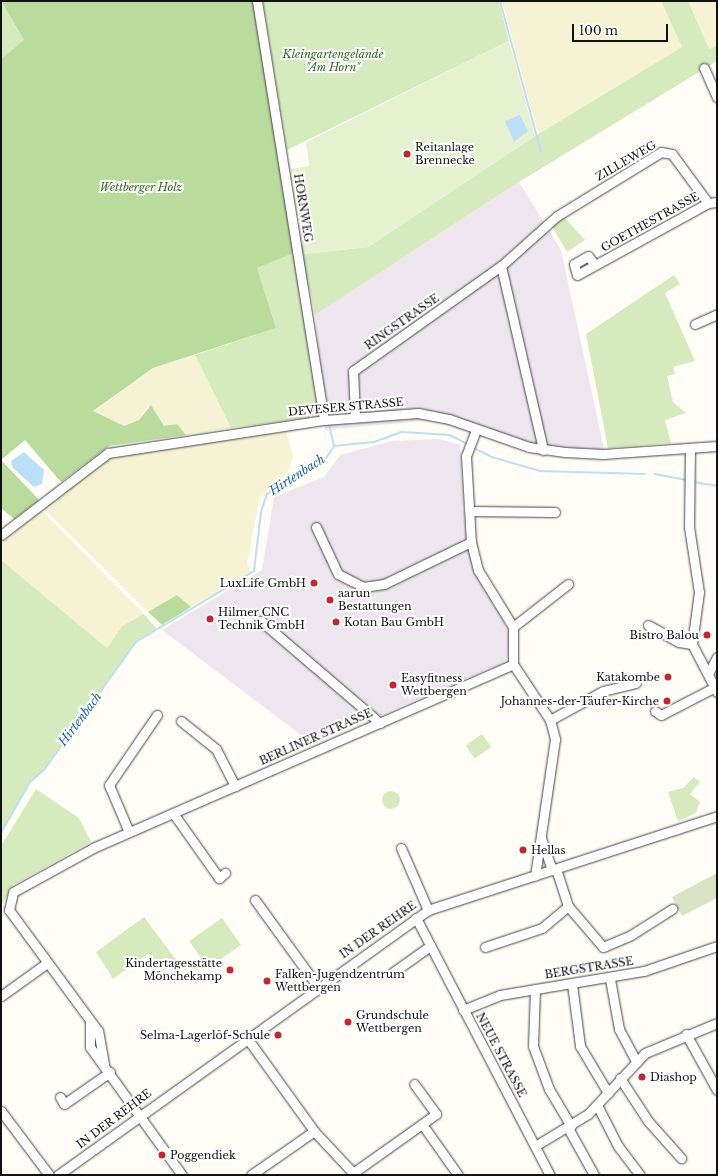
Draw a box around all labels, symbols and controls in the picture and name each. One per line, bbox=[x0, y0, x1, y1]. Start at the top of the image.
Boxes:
scale bar bbox=[574, 16, 670, 42]
text: 100 m bbox=[579, 23, 618, 38]
park label: Kleingartengelände "Am Horn" bbox=[283, 48, 383, 74]
street label: ZILLEWEG bbox=[593, 138, 659, 184]
place label: Reitanlage Brennecke bbox=[415, 141, 475, 167]
marker: Reitanlage Brennecke bbox=[402, 149, 412, 159]
street label: HORNWEG bbox=[291, 173, 315, 243]
park label: Wettberger Holz bbox=[100, 180, 182, 194]
street label: GOETHESTRASSE bbox=[599, 190, 701, 254]
street label: RINGSTRASSE bbox=[362, 291, 442, 353]
street label: DEVESER STRASSE bbox=[288, 395, 404, 419]
water label: Hirtenbach bbox=[267, 452, 327, 498]
place label: LuxLife GmbH bbox=[220, 576, 306, 590]
marker: LuxLife GmbH bbox=[309, 578, 319, 588]
place label: aarun Bestattungen bbox=[338, 587, 412, 613]
marker: aarun Bestattungen bbox=[325, 595, 335, 605]
place label: Hilmer CNC Technik GmbH bbox=[218, 606, 305, 632]
marker: Hilmer CNC Technik GmbH bbox=[205, 614, 215, 624]
place label: Kotan Bau GmbH bbox=[344, 615, 444, 629]
marker: Kotan Bau GmbH bbox=[331, 617, 341, 627]
place label: Bistro Balou bbox=[630, 628, 699, 642]
marker: Bistro Balou bbox=[702, 630, 712, 640]
place label: Katakombe bbox=[596, 670, 660, 684]
place label: Easyfitness Wettbergen bbox=[401, 672, 467, 698]
marker: Katakombe bbox=[663, 672, 673, 682]
marker: Easyfitness Wettbergen bbox=[388, 680, 398, 690]
water label: Hirtenbach bbox=[55, 690, 105, 748]
place label: Johannes-der-Täufer-Kirche bbox=[501, 694, 659, 708]
marker: Johannes-der-Täufer-Kirche bbox=[662, 696, 672, 706]
street label: BERLINER STRASSE bbox=[257, 706, 375, 768]
place label: Hellas bbox=[531, 843, 565, 857]
marker: Hellas bbox=[518, 845, 528, 855]
street label: IN DER REHRE bbox=[337, 899, 419, 961]
street label: BERGSTRASSE bbox=[544, 954, 634, 982]
place label: Kindertagesstätte Mönchekamp bbox=[125, 957, 222, 983]
marker: Kindertagesstätte Mönchekamp bbox=[225, 965, 235, 975]
place label: Falken-Jugendzentrum Wettbergen bbox=[275, 968, 405, 994]
marker: Falken-Jugendzentrum Wettbergen bbox=[262, 976, 272, 986]
place label: Grundschule Wettbergen bbox=[356, 1009, 429, 1035]
street label: NEUE STRASSE bbox=[473, 1011, 529, 1099]
marker: Grundschule Wettbergen bbox=[343, 1017, 353, 1027]
place label: Selma-Lagerlöf-Schule bbox=[140, 1028, 270, 1042]
marker: Selma-Lagerlöf-Schule bbox=[273, 1030, 283, 1040]
place label: Diashop bbox=[650, 1070, 697, 1084]
marker: Diashop bbox=[637, 1072, 647, 1082]
street label: IN DER REHRE bbox=[74, 1086, 154, 1152]
place label: Poggendiek bbox=[170, 1148, 236, 1162]
marker: Poggendiek bbox=[157, 1150, 167, 1160]

